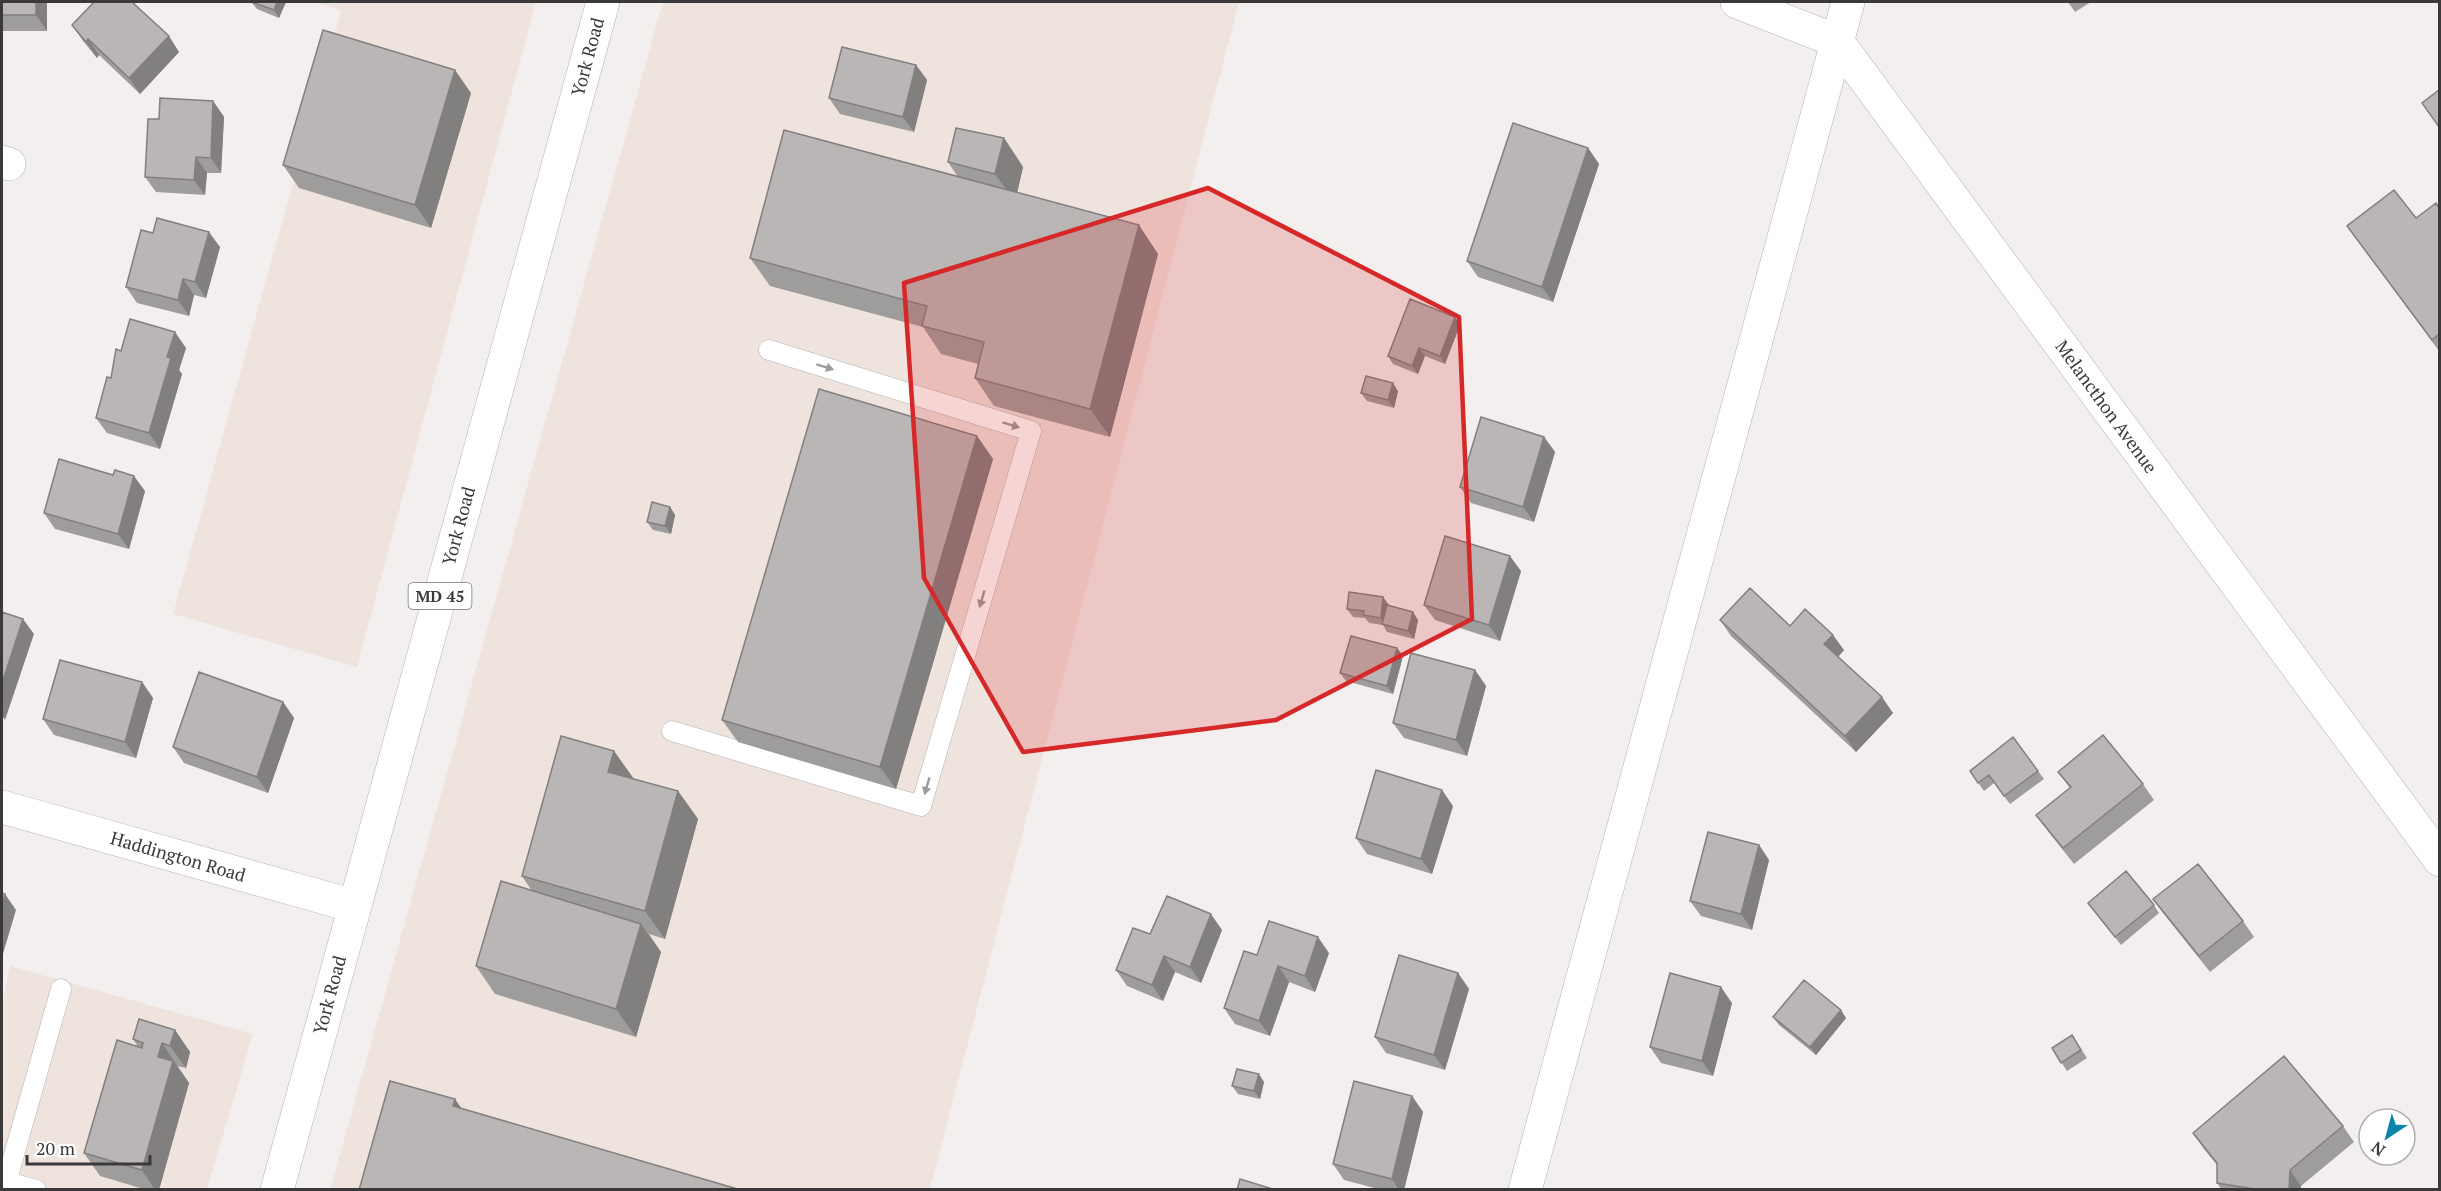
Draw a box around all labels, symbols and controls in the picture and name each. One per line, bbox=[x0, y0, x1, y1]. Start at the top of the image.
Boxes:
street label: York Road bbox=[565, 15, 609, 99]
street label: Melancthon Avenue bbox=[2050, 335, 2163, 478]
one-way arrow bbox=[816, 363, 834, 373]
one-way arrow bbox=[1002, 421, 1020, 430]
street label: York Road bbox=[436, 484, 480, 568]
road number: MD 45 bbox=[408, 583, 472, 609]
one-way arrow bbox=[977, 590, 986, 608]
one-way arrow bbox=[922, 777, 931, 795]
street label: Haddington Road bbox=[108, 825, 249, 887]
street label: York Road bbox=[307, 953, 351, 1037]
north arrow bbox=[2357, 1107, 2417, 1167]
scale bar bbox=[27, 1128, 150, 1166]
text: 20 m bbox=[36, 1136, 76, 1160]
text: N bbox=[2367, 1137, 2390, 1162]

